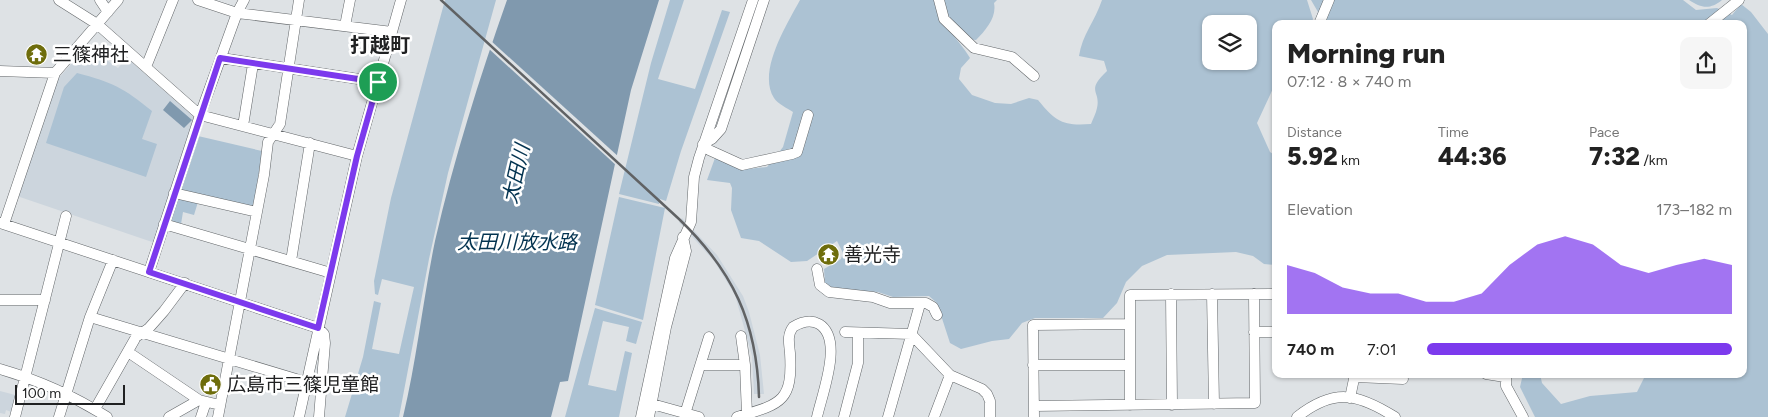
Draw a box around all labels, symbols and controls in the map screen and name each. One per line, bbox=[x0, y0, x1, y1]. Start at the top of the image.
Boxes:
map controls bbox=[1202, 15, 1257, 70]
button: layers bbox=[1202, 15, 1257, 70]
district label: 打越町 bbox=[350, 33, 410, 57]
text: Morning run bbox=[1287, 36, 1445, 70]
button: share bbox=[1680, 37, 1732, 89]
temple icon: 三篠神社 bbox=[25, 42, 49, 66]
place label: 三篠神社 bbox=[53, 43, 129, 66]
pin bbox=[357, 61, 399, 103]
icon: arrive bbox=[364, 68, 392, 96]
text: 07:12 · 8 × 740 m bbox=[1287, 72, 1411, 91]
text: Distance bbox=[1287, 124, 1342, 141]
text: Time bbox=[1438, 124, 1469, 141]
text: Pace bbox=[1589, 124, 1619, 141]
water label: 太田川 bbox=[498, 140, 535, 206]
text: 5.92 bbox=[1287, 141, 1338, 171]
text: 44:36 bbox=[1438, 141, 1507, 171]
text: 7:32 bbox=[1589, 141, 1640, 171]
text: km bbox=[1338, 152, 1360, 169]
text: /km bbox=[1640, 152, 1668, 169]
text: Elevation bbox=[1287, 200, 1353, 219]
text: 173–182 m bbox=[1656, 200, 1732, 219]
water label: 太田川放水路 bbox=[457, 230, 579, 254]
temple icon: 善光寺 bbox=[816, 242, 840, 266]
place label: 善光寺 bbox=[844, 243, 901, 266]
text: 740 m bbox=[1287, 340, 1334, 359]
text: 7:01 bbox=[1367, 340, 1397, 359]
public building icon: 広島市三篠児童館 bbox=[199, 372, 223, 396]
place label: 広島市三篠児童館 bbox=[227, 373, 379, 396]
scale bar bbox=[15, 382, 125, 405]
text: 100 m bbox=[22, 385, 61, 402]

